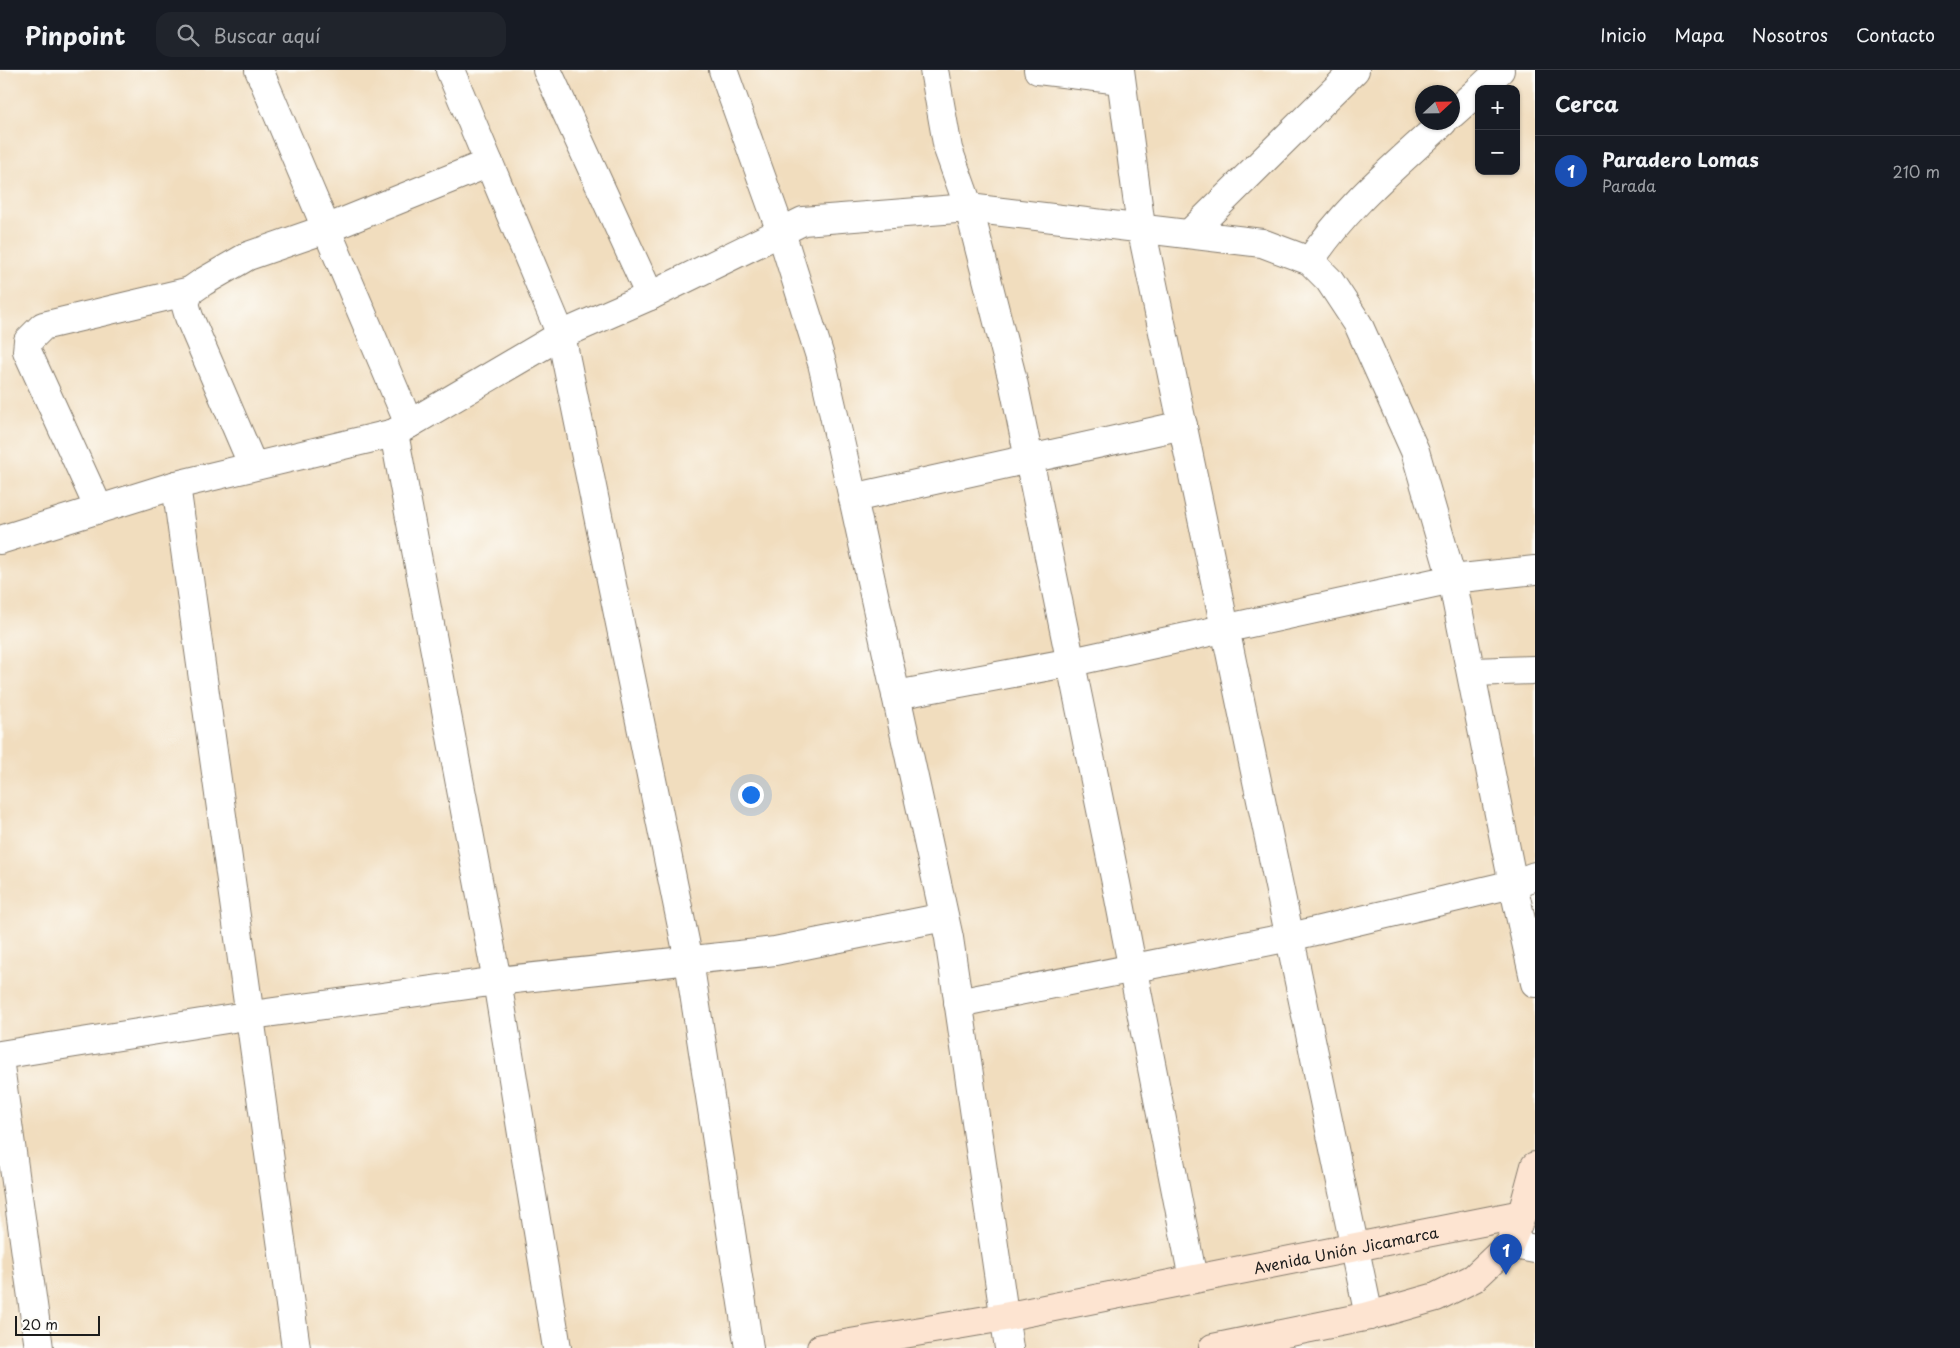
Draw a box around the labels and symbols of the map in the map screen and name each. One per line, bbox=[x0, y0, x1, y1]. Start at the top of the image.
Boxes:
north arrow bbox=[1415, 85, 1460, 130]
your location bbox=[738, 782, 764, 808]
street label: Avenida Unión Jicamarca bbox=[1251, 1219, 1441, 1279]
pin: 1 bbox=[1490, 1234, 1522, 1275]
scale bar bbox=[15, 1313, 100, 1336]

